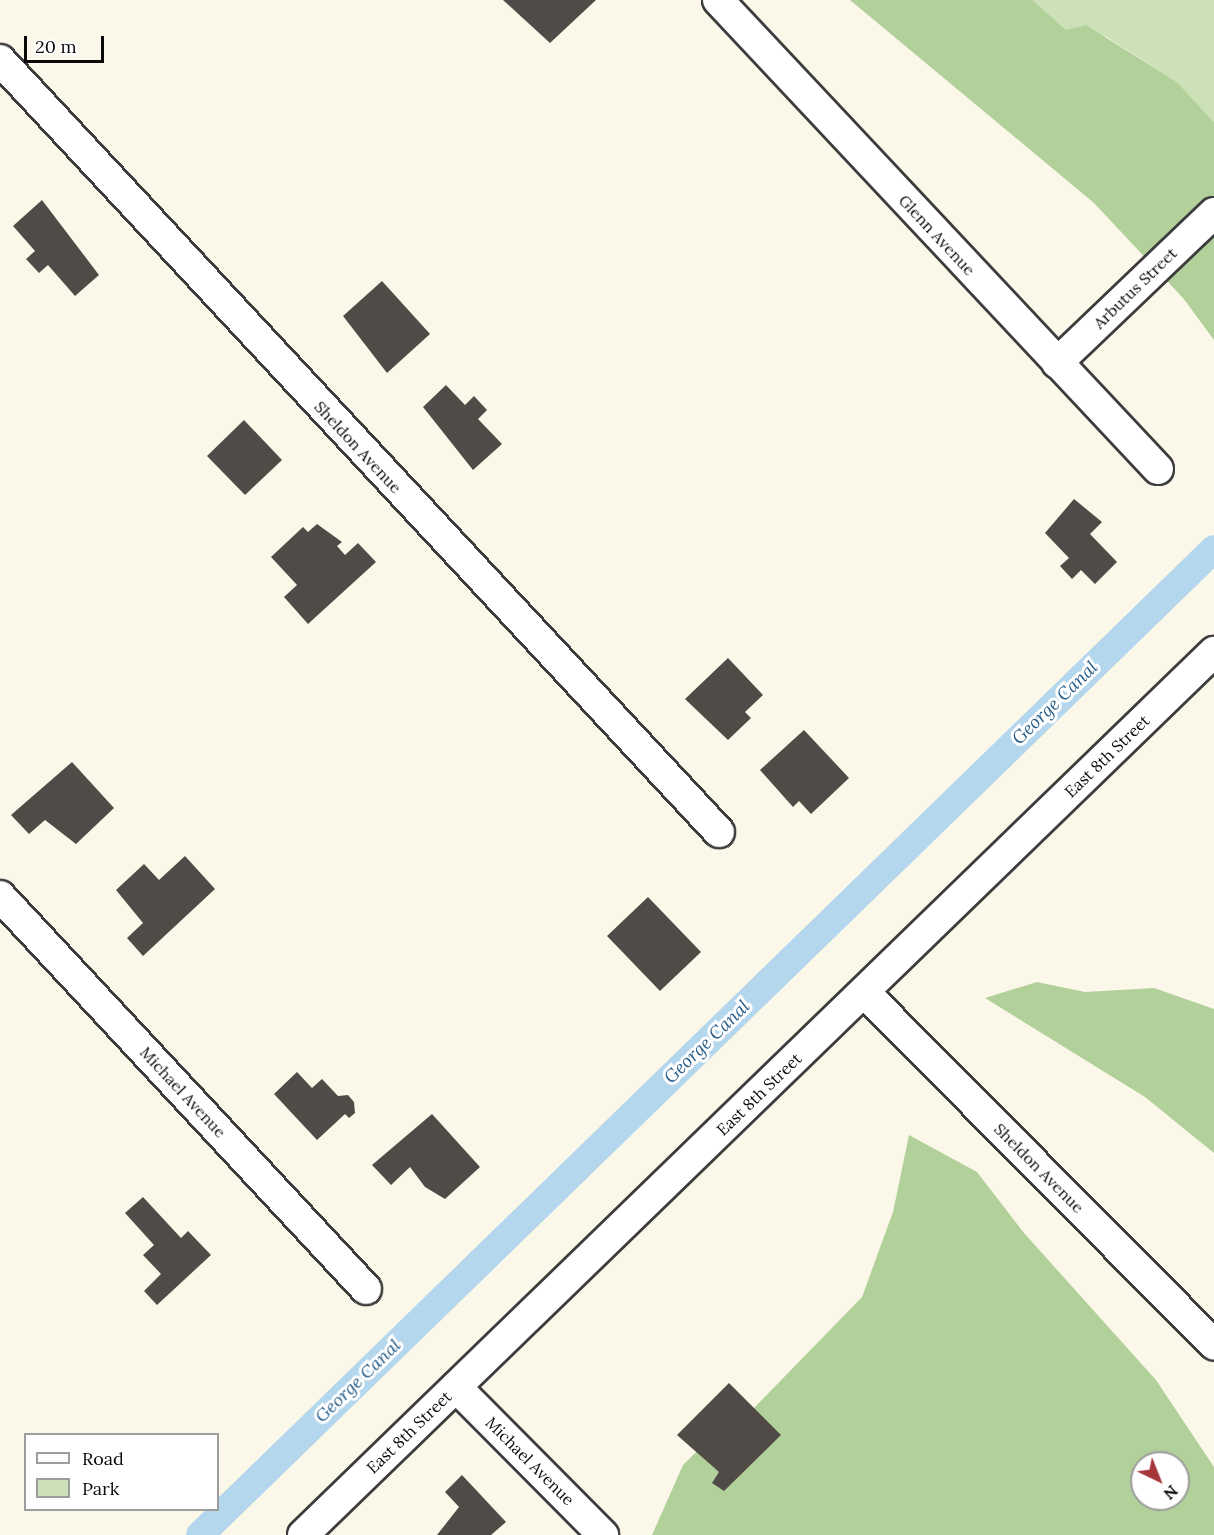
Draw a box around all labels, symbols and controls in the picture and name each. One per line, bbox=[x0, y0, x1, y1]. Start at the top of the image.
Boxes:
scale bar bbox=[27, 24, 106, 62]
text: 20 m bbox=[35, 35, 77, 58]
street label: Glenn Avenue bbox=[895, 191, 979, 279]
street label: Arbutus Street bbox=[1089, 243, 1181, 333]
street label: Sheldon Avenue bbox=[310, 397, 406, 497]
water label: George Canal bbox=[1008, 657, 1102, 749]
street label: East 8th Street bbox=[1061, 711, 1153, 801]
water label: George Canal bbox=[660, 996, 754, 1088]
street label: Michael Avenue bbox=[136, 1043, 230, 1141]
street label: East 8th Street bbox=[713, 1049, 805, 1139]
street label: Sheldon Avenue bbox=[990, 1119, 1088, 1217]
water label: George Canal bbox=[311, 1335, 405, 1427]
street label: East 8th Street bbox=[363, 1387, 455, 1477]
street label: Michael Avenue bbox=[482, 1413, 578, 1509]
legend bbox=[24, 1433, 219, 1511]
text: Road bbox=[82, 1447, 124, 1470]
north arrow bbox=[1130, 1451, 1190, 1511]
text: Park bbox=[82, 1477, 119, 1500]
text: N bbox=[1160, 1481, 1182, 1504]

